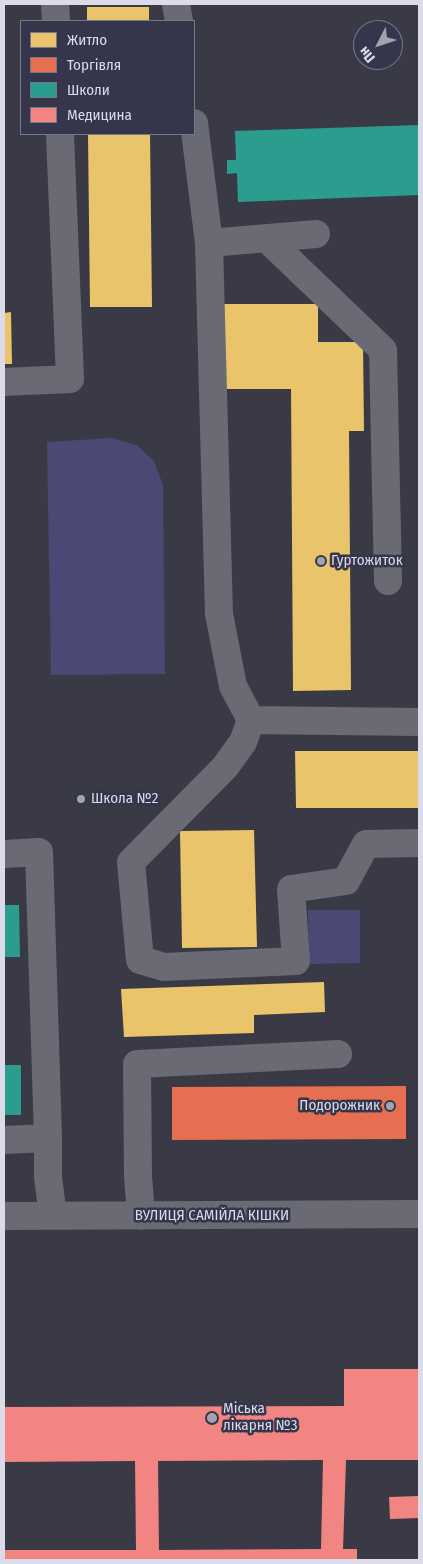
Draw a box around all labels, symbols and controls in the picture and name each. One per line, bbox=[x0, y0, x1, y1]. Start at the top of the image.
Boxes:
legend bbox=[20, 20, 195, 135]
north arrow bbox=[353, 20, 403, 70]
text: Житло bbox=[67, 31, 107, 49]
text: Пн bbox=[355, 43, 379, 66]
text: Торгівля bbox=[67, 56, 121, 74]
text: Школи bbox=[67, 81, 110, 99]
text: Медицина bbox=[67, 106, 132, 124]
place label: Гуртожиток bbox=[331, 552, 403, 570]
marker: Гуртожиток bbox=[315, 555, 327, 567]
place label: Школа №2 bbox=[91, 790, 158, 808]
marker: Школа №2 bbox=[75, 793, 87, 805]
place label: Подорожник bbox=[299, 1097, 380, 1115]
marker: Подорожник bbox=[384, 1100, 396, 1112]
street label: ВУЛИЦЯ САМІЙЛА КІШКИ bbox=[135, 1207, 289, 1225]
place label: Міська лікарня №3 bbox=[223, 1400, 297, 1435]
marker: Міська лікарня №3 bbox=[205, 1411, 219, 1425]

